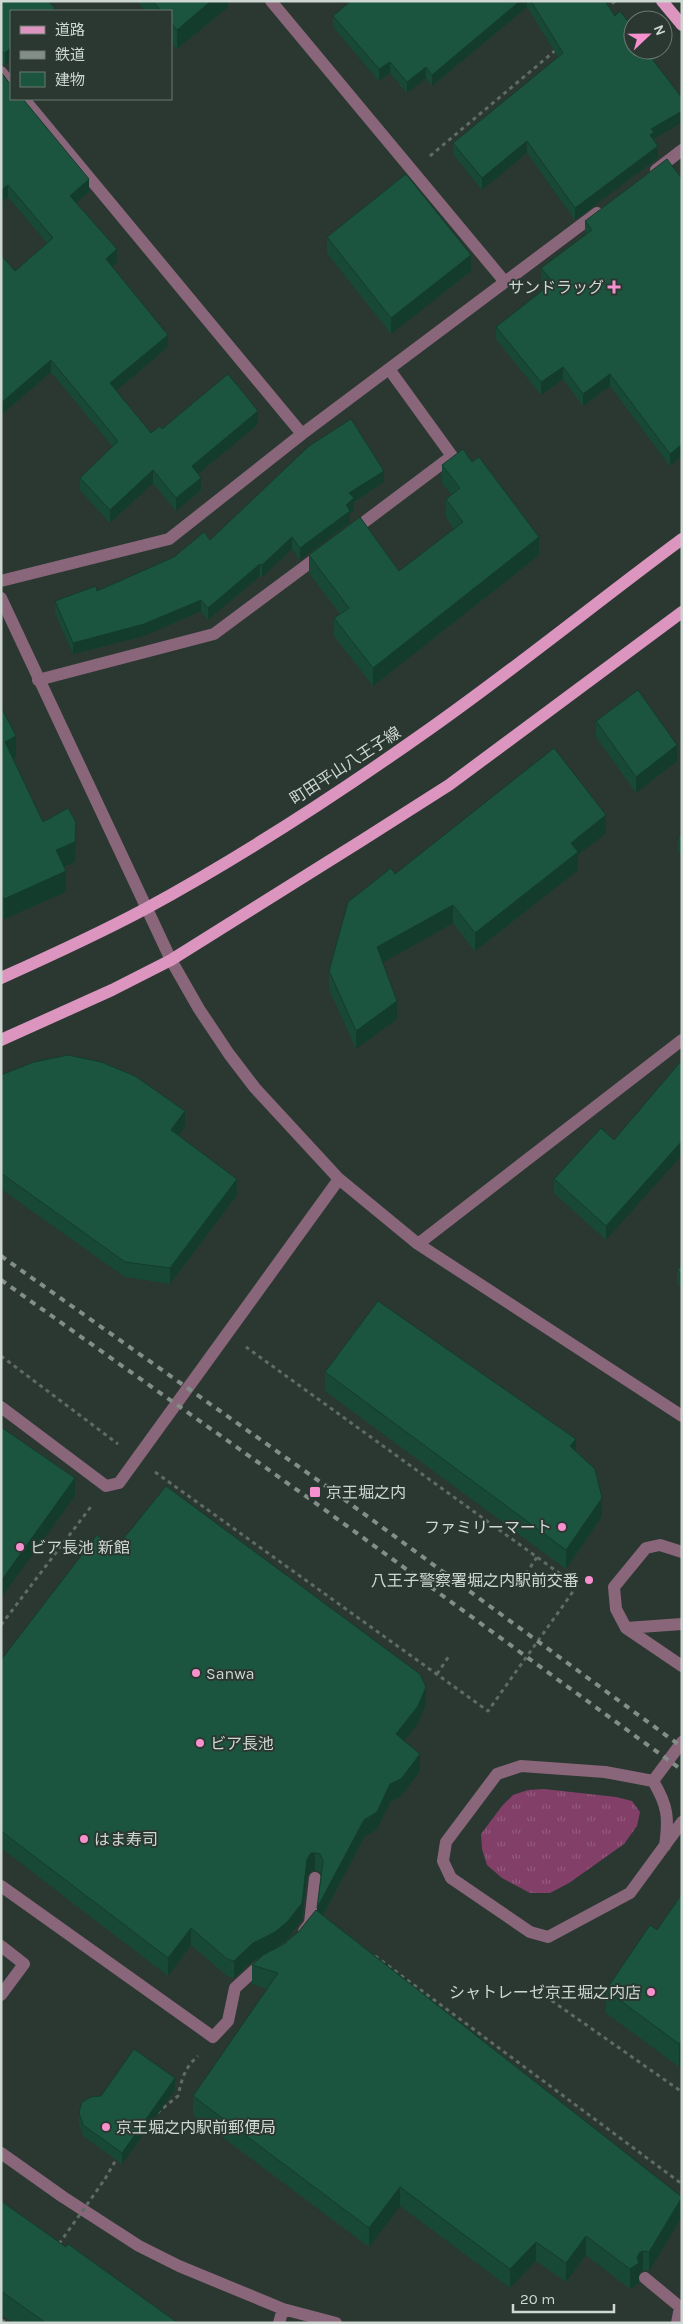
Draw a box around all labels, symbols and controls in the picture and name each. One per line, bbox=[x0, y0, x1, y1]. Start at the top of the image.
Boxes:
legend bbox=[10, 10, 172, 100]
north arrow bbox=[623, 10, 673, 60]
text: 道路 bbox=[55, 21, 85, 39]
text: N bbox=[650, 22, 669, 38]
text: 鉄道 bbox=[55, 46, 85, 64]
text: 建物 bbox=[55, 71, 85, 89]
place label: サンドラッグ bbox=[508, 278, 604, 297]
marker: サンドラッグ bbox=[608, 281, 620, 293]
street label: 町田平山八王子線 bbox=[286, 723, 404, 808]
place label: 京王堀之内 bbox=[326, 1483, 406, 1502]
marker: 京王堀之内 bbox=[308, 1485, 322, 1499]
place label: ファミリーマート bbox=[424, 1518, 552, 1537]
marker: ファミリーマート bbox=[556, 1521, 568, 1533]
place label: ビア長池 新館 bbox=[30, 1538, 130, 1557]
marker: ビア長池 新館 bbox=[14, 1541, 26, 1553]
place label: 八王子警察署堀之内駅前交番 bbox=[371, 1571, 579, 1590]
marker: 八王子警察署堀之内駅前交番 bbox=[583, 1574, 595, 1586]
place label: Sanwa bbox=[206, 1664, 255, 1683]
marker: Sanwa bbox=[190, 1667, 202, 1679]
place label: ビア長池 bbox=[210, 1734, 274, 1753]
marker: ビア長池 bbox=[194, 1737, 206, 1749]
place label: はま寿司 bbox=[94, 1830, 158, 1849]
marker: はま寿司 bbox=[78, 1833, 90, 1845]
place label: シャトレーゼ京王堀之内店 bbox=[449, 1983, 641, 2002]
marker: シャトレーゼ京王堀之内店 bbox=[645, 1986, 657, 1998]
place label: 京王堀之内駅前郵便局 bbox=[116, 2118, 276, 2137]
marker: 京王堀之内駅前郵便局 bbox=[100, 2121, 112, 2133]
scale bar bbox=[513, 2282, 614, 2314]
text: 20 m bbox=[520, 2290, 555, 2308]

